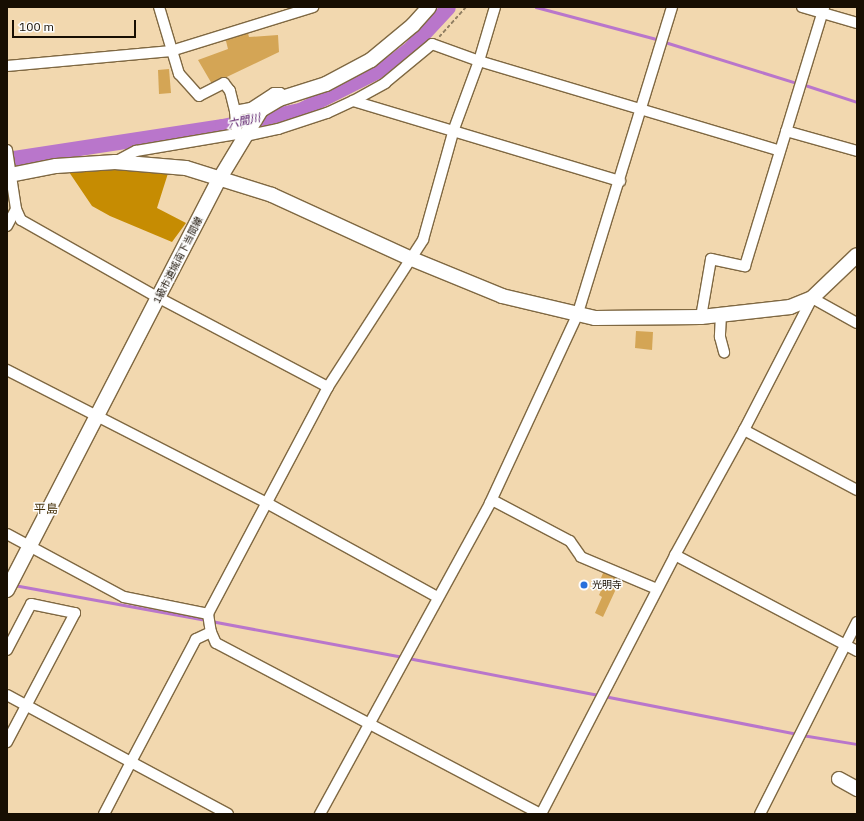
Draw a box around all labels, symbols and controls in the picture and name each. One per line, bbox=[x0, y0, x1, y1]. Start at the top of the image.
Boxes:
scale bar bbox=[14, 12, 138, 38]
text: 100 m bbox=[19, 19, 54, 34]
water label: 六間川 bbox=[226, 111, 262, 131]
street label: 1級市道城南下当間線 bbox=[151, 215, 205, 305]
district label: 平島 bbox=[34, 502, 58, 516]
place label: 光明寺 bbox=[592, 579, 622, 591]
marker: 光明寺 bbox=[579, 580, 589, 590]

